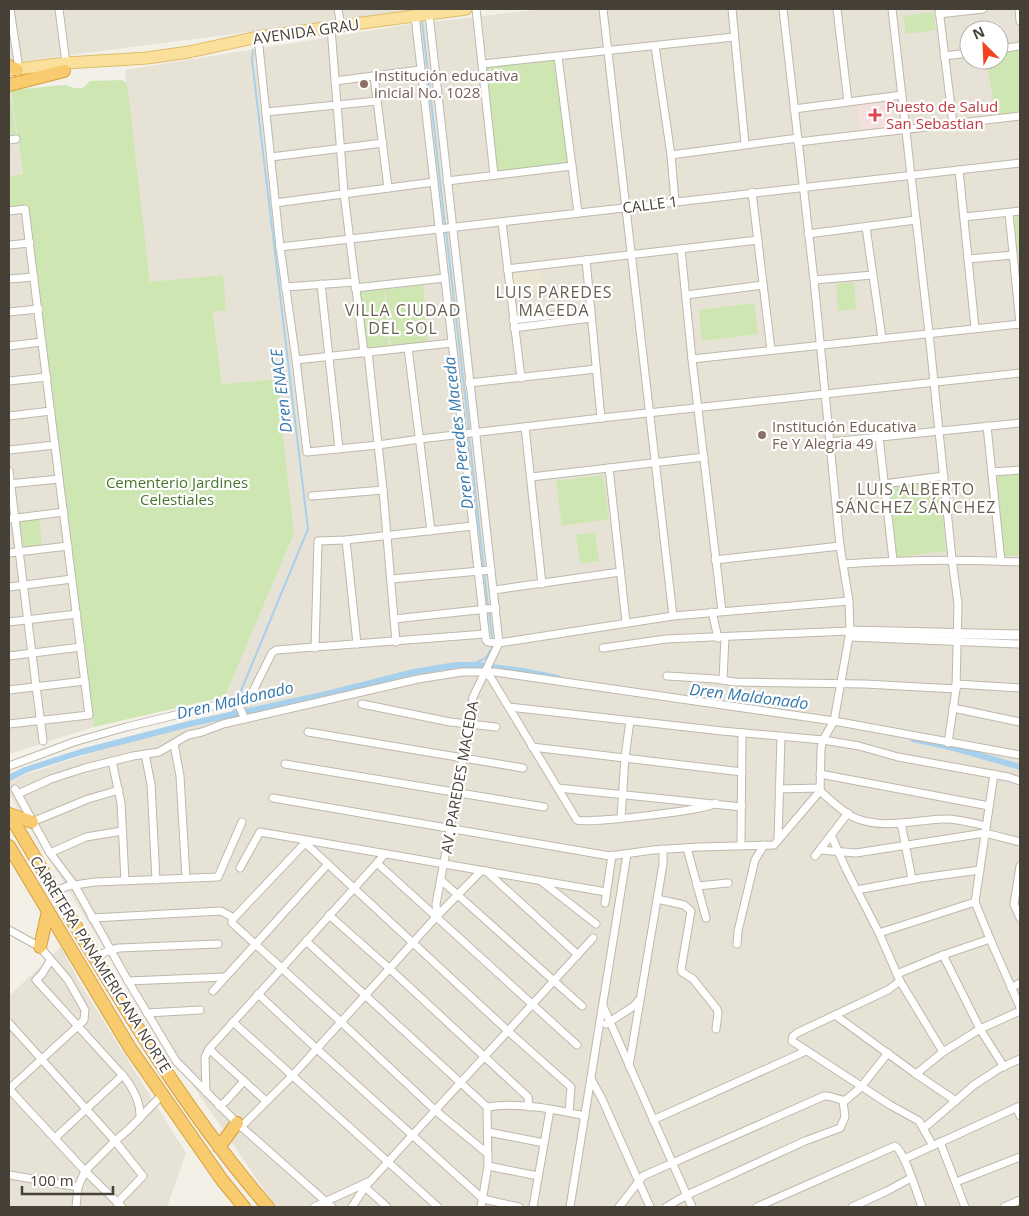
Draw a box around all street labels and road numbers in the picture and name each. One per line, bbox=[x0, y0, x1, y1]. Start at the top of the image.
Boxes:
street label: AVENIDA GRAU bbox=[252, 14, 360, 48]
street label: CALLE 1 bbox=[621, 191, 679, 217]
street label: AV. PAREDES MACEDA bbox=[436, 699, 482, 855]
street label: CARRETERA PANAMERICANA NORTE bbox=[26, 852, 176, 1076]

